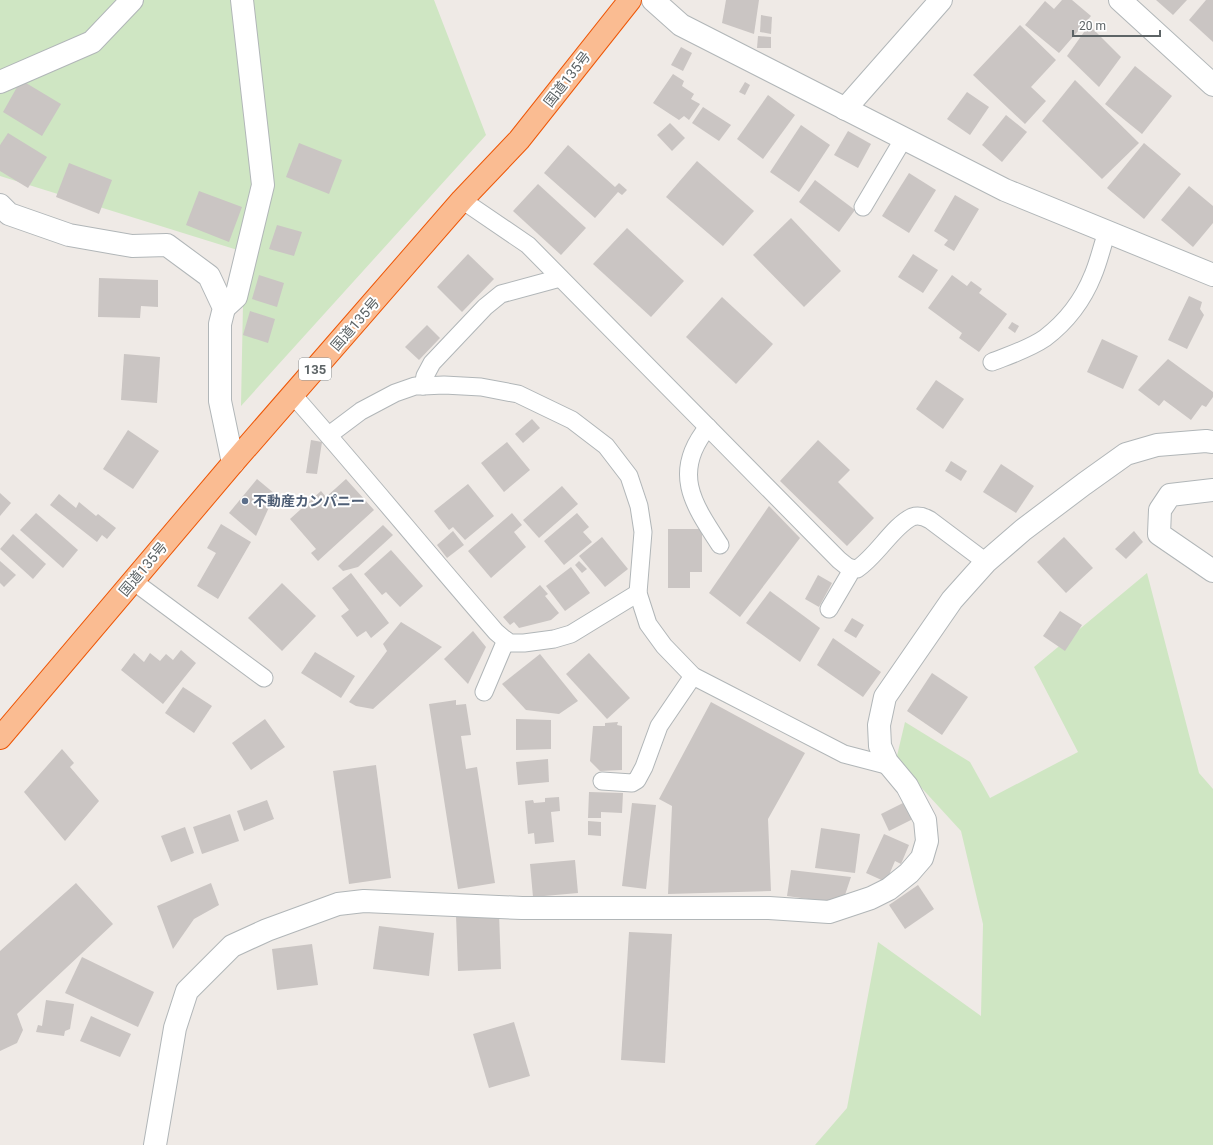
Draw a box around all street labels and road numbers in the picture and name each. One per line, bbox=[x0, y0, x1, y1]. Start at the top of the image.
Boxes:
street label: 国道135号 bbox=[540, 48, 594, 110]
street label: 国道135号 bbox=[327, 294, 383, 354]
road number: 135 bbox=[299, 358, 331, 380]
street label: 国道135号 bbox=[116, 539, 170, 599]

